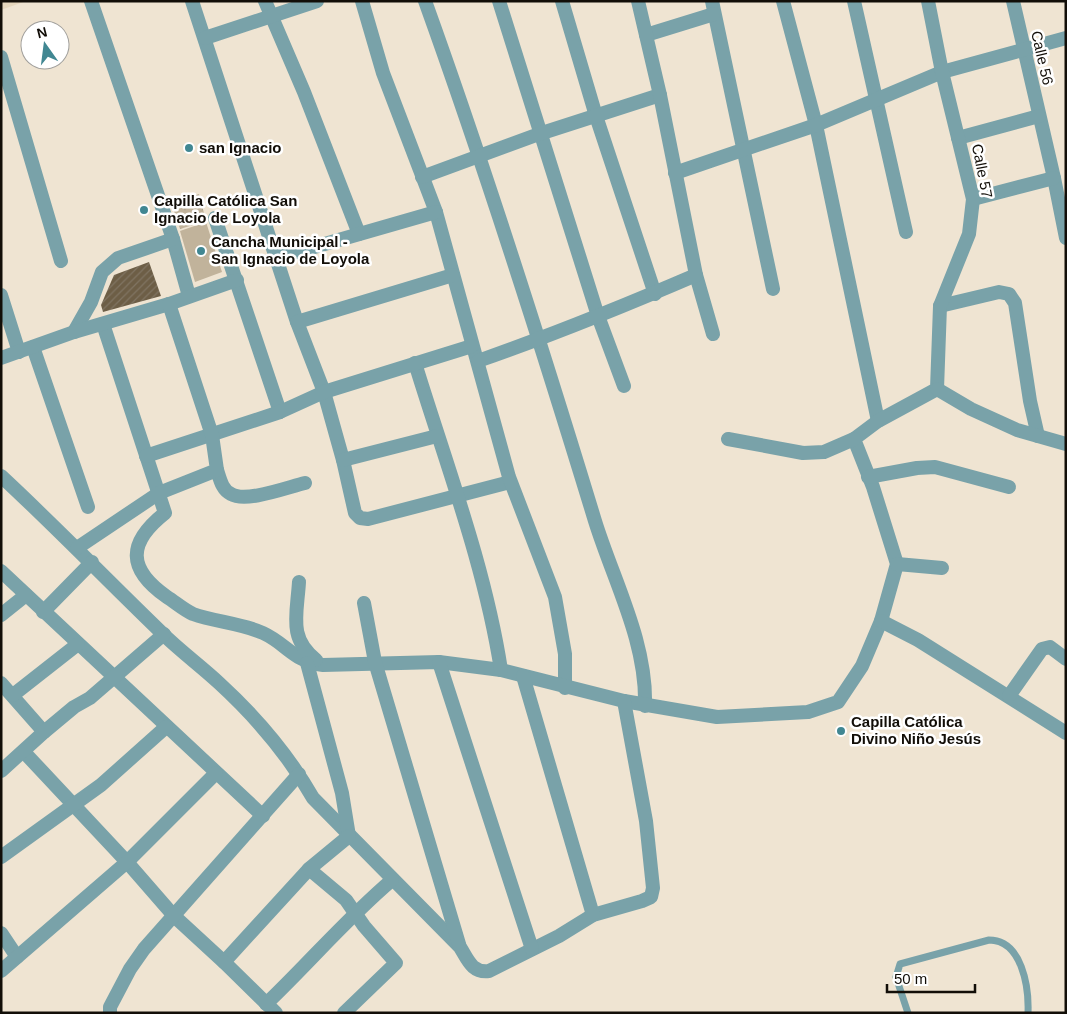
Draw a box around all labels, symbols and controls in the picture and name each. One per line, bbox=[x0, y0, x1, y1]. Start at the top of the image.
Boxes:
north arrow bbox=[20, 20, 70, 70]
text: N bbox=[35, 23, 49, 41]
street label: Calle 56 bbox=[1028, 29, 1057, 87]
place label: san Ignacio bbox=[199, 139, 282, 156]
marker: san Ignacio bbox=[183, 142, 195, 154]
street label: Calle 57 bbox=[969, 142, 996, 200]
place label: Capilla Católica San Ignacio de Loyola bbox=[154, 192, 297, 226]
marker: Capilla Católica San Ignacio de Loyola bbox=[138, 204, 150, 216]
place label: Cancha Municipal - San Ignacio de Loyola bbox=[211, 233, 370, 267]
marker: Cancha Municipal - San Ignacio de Loyola bbox=[195, 245, 207, 257]
place label: Capilla Católica Divino Niño Jesús bbox=[851, 713, 981, 747]
marker: Capilla Católica Divino Niño Jesús bbox=[835, 725, 847, 737]
scale bar bbox=[887, 962, 974, 994]
text: 50 m bbox=[894, 970, 927, 987]

